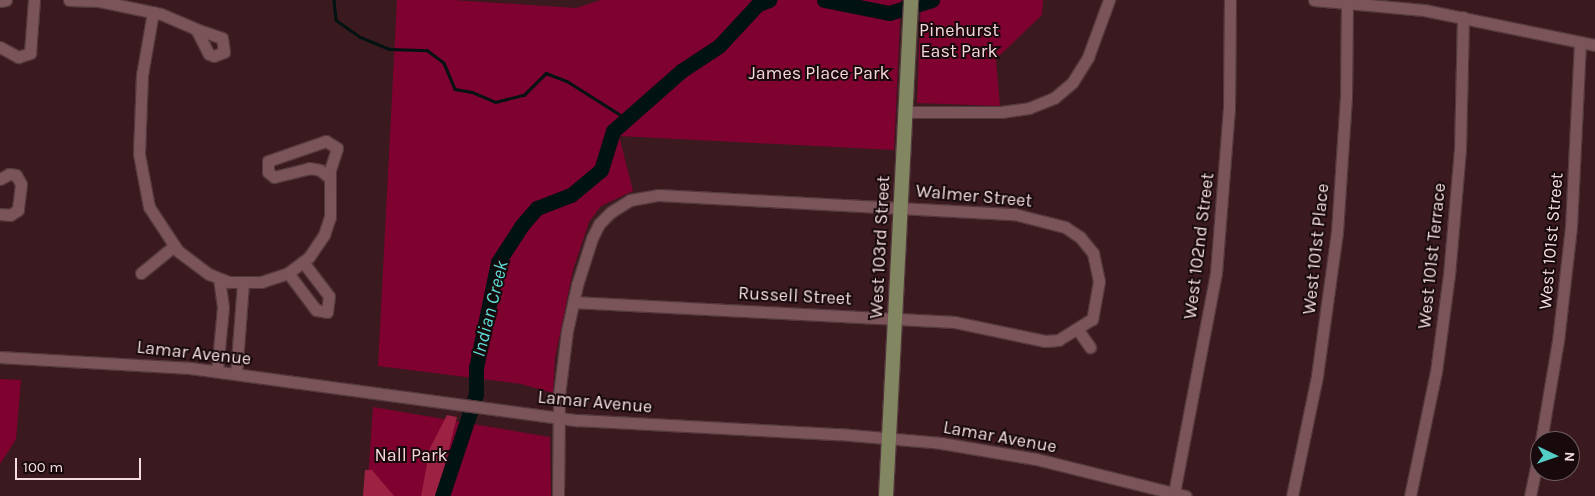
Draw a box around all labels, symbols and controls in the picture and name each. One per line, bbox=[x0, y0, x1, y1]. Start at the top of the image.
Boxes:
park label: Pinehurst East Park bbox=[919, 20, 999, 62]
park label: James Place Park bbox=[748, 62, 890, 84]
street label: West 102nd Street bbox=[1179, 171, 1219, 321]
street label: West 101st Street bbox=[1534, 171, 1568, 311]
street label: West 103rd Street bbox=[865, 175, 895, 319]
street label: Walmer Street bbox=[915, 180, 1033, 212]
street label: West 101st Place bbox=[1298, 182, 1334, 316]
street label: West 101st Terrace bbox=[1414, 182, 1450, 330]
water label: Indian Creek bbox=[468, 258, 514, 360]
street label: Russell Street bbox=[738, 282, 852, 310]
street label: Lamar Avenue bbox=[136, 336, 252, 370]
street label: Lamar Avenue bbox=[537, 386, 653, 418]
street label: Lamar Avenue bbox=[941, 416, 1059, 458]
north arrow bbox=[1530, 431, 1580, 481]
park label: Nall Park bbox=[374, 444, 448, 466]
scale bar bbox=[18, 448, 144, 480]
text: N bbox=[1561, 451, 1578, 462]
text: 100 m bbox=[23, 458, 63, 476]

